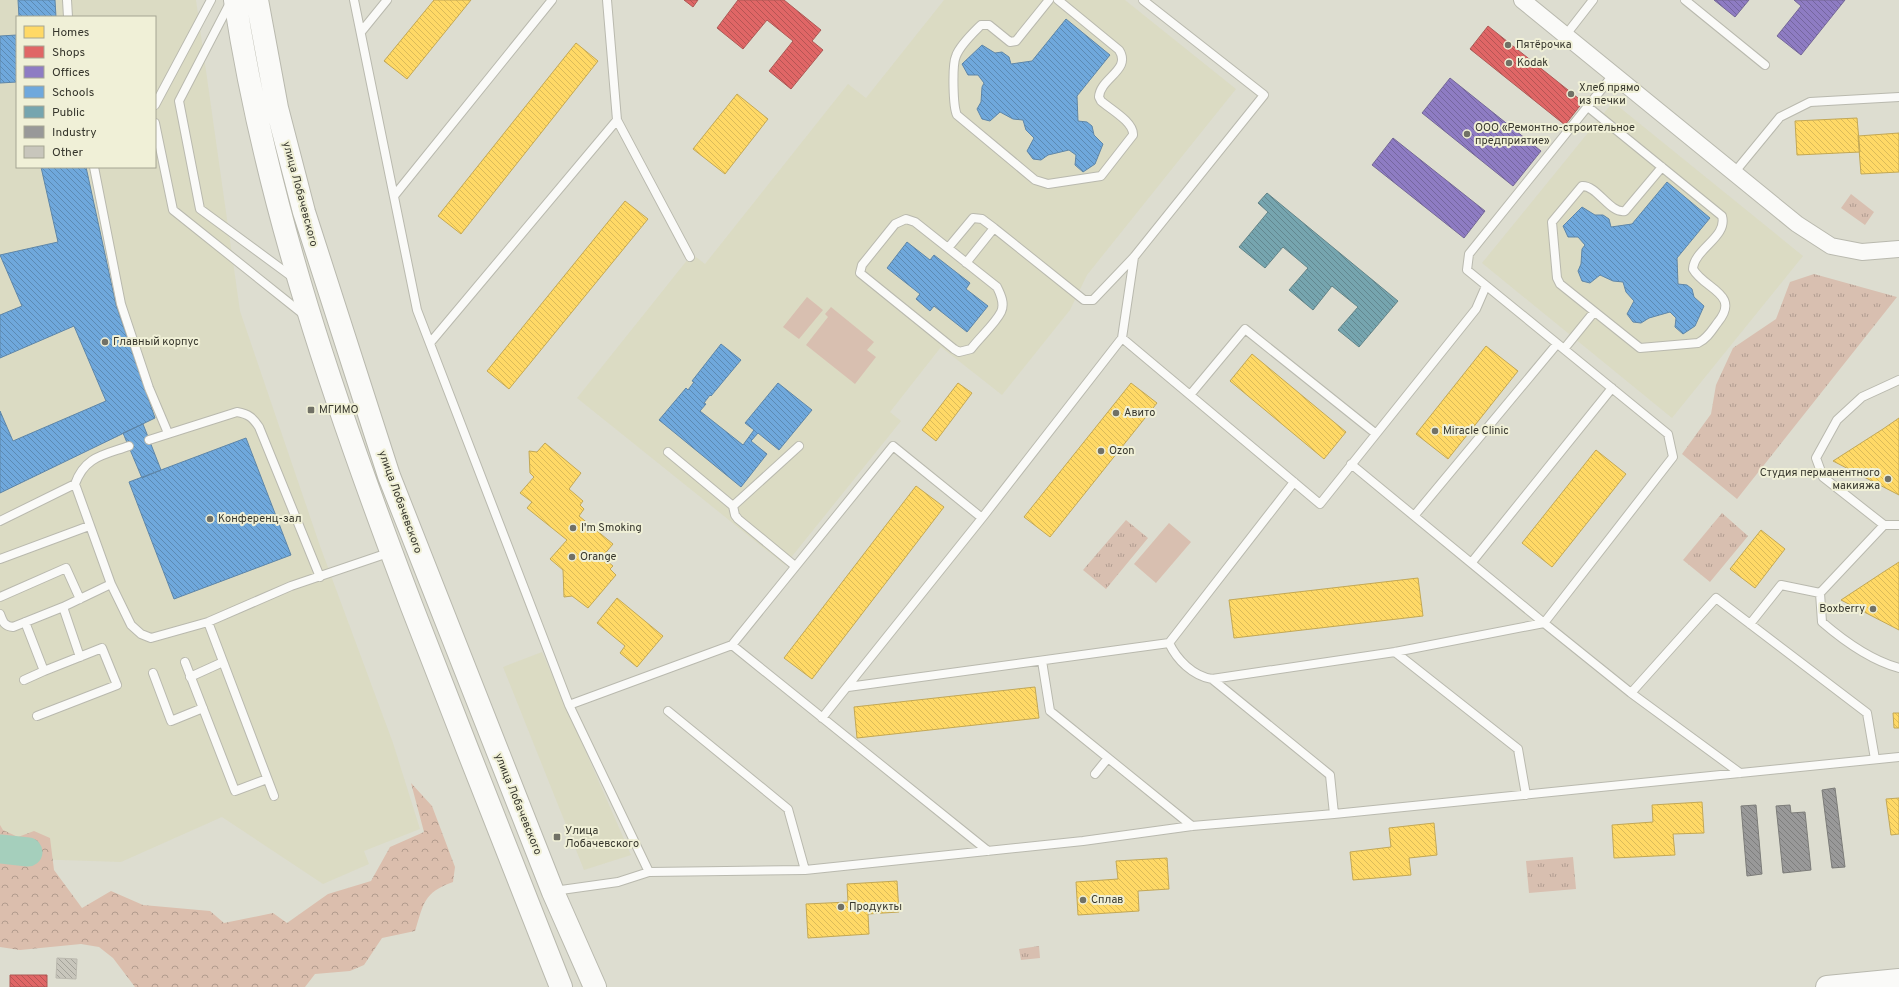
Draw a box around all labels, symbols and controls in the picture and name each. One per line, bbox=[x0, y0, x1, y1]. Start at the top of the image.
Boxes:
legend bbox=[16, 16, 156, 168]
text: Homes bbox=[52, 25, 89, 41]
place label: Пятёрочка bbox=[1516, 38, 1572, 52]
marker: Пятёрочка bbox=[1503, 40, 1513, 50]
text: Shops bbox=[52, 45, 85, 61]
place label: Kodak bbox=[1517, 56, 1548, 70]
marker: Kodak bbox=[1504, 58, 1514, 68]
text: Offices bbox=[52, 65, 90, 81]
place label: Хлеб прямо из печки bbox=[1579, 81, 1640, 108]
text: Schools bbox=[52, 85, 94, 101]
marker: Хлеб прямо из печки bbox=[1566, 89, 1576, 99]
text: Public bbox=[52, 105, 85, 121]
place label: ООО «Ремонтно-строительное предприятие» bbox=[1475, 121, 1635, 148]
text: Industry bbox=[52, 125, 97, 141]
marker: ООО «Ремонтно-строительное предприятие» bbox=[1462, 129, 1472, 139]
street label: улица Лобачевского bbox=[279, 140, 321, 248]
text: Other bbox=[52, 145, 84, 161]
place label: Главный корпус bbox=[113, 335, 199, 349]
marker: Главный корпус bbox=[100, 337, 110, 347]
place label: МГИМО bbox=[319, 403, 359, 417]
marker: МГИМО bbox=[306, 405, 316, 415]
place label: Авито bbox=[1124, 406, 1155, 420]
marker: Авито bbox=[1111, 408, 1121, 418]
place label: Miracle Clinic bbox=[1443, 424, 1509, 438]
marker: Miracle Clinic bbox=[1430, 426, 1440, 436]
place label: Ozon bbox=[1109, 444, 1135, 458]
marker: Ozon bbox=[1096, 446, 1106, 456]
street label: улица Лобачевского bbox=[375, 449, 425, 555]
place label: Студия перманентного макияжа bbox=[1760, 466, 1880, 493]
marker: Студия перманентного макияжа bbox=[1883, 474, 1893, 484]
place label: Конференц-зал bbox=[218, 512, 302, 526]
marker: Конференц-зал bbox=[205, 514, 215, 524]
place label: I'm Smoking bbox=[581, 521, 642, 535]
marker: I'm Smoking bbox=[568, 523, 578, 533]
place label: Orange bbox=[580, 550, 617, 564]
marker: Orange bbox=[567, 552, 577, 562]
place label: Boxberry bbox=[1819, 602, 1865, 616]
marker: Boxberry bbox=[1868, 604, 1878, 614]
street label: улица Лобачевского bbox=[491, 751, 545, 857]
place label: Улица Лобачевского bbox=[565, 824, 639, 851]
marker: Улица Лобачевского bbox=[552, 832, 562, 842]
place label: Сплав bbox=[1091, 893, 1123, 907]
marker: Сплав bbox=[1078, 895, 1088, 905]
place label: Продукты bbox=[849, 900, 902, 914]
marker: Продукты bbox=[836, 902, 846, 912]

